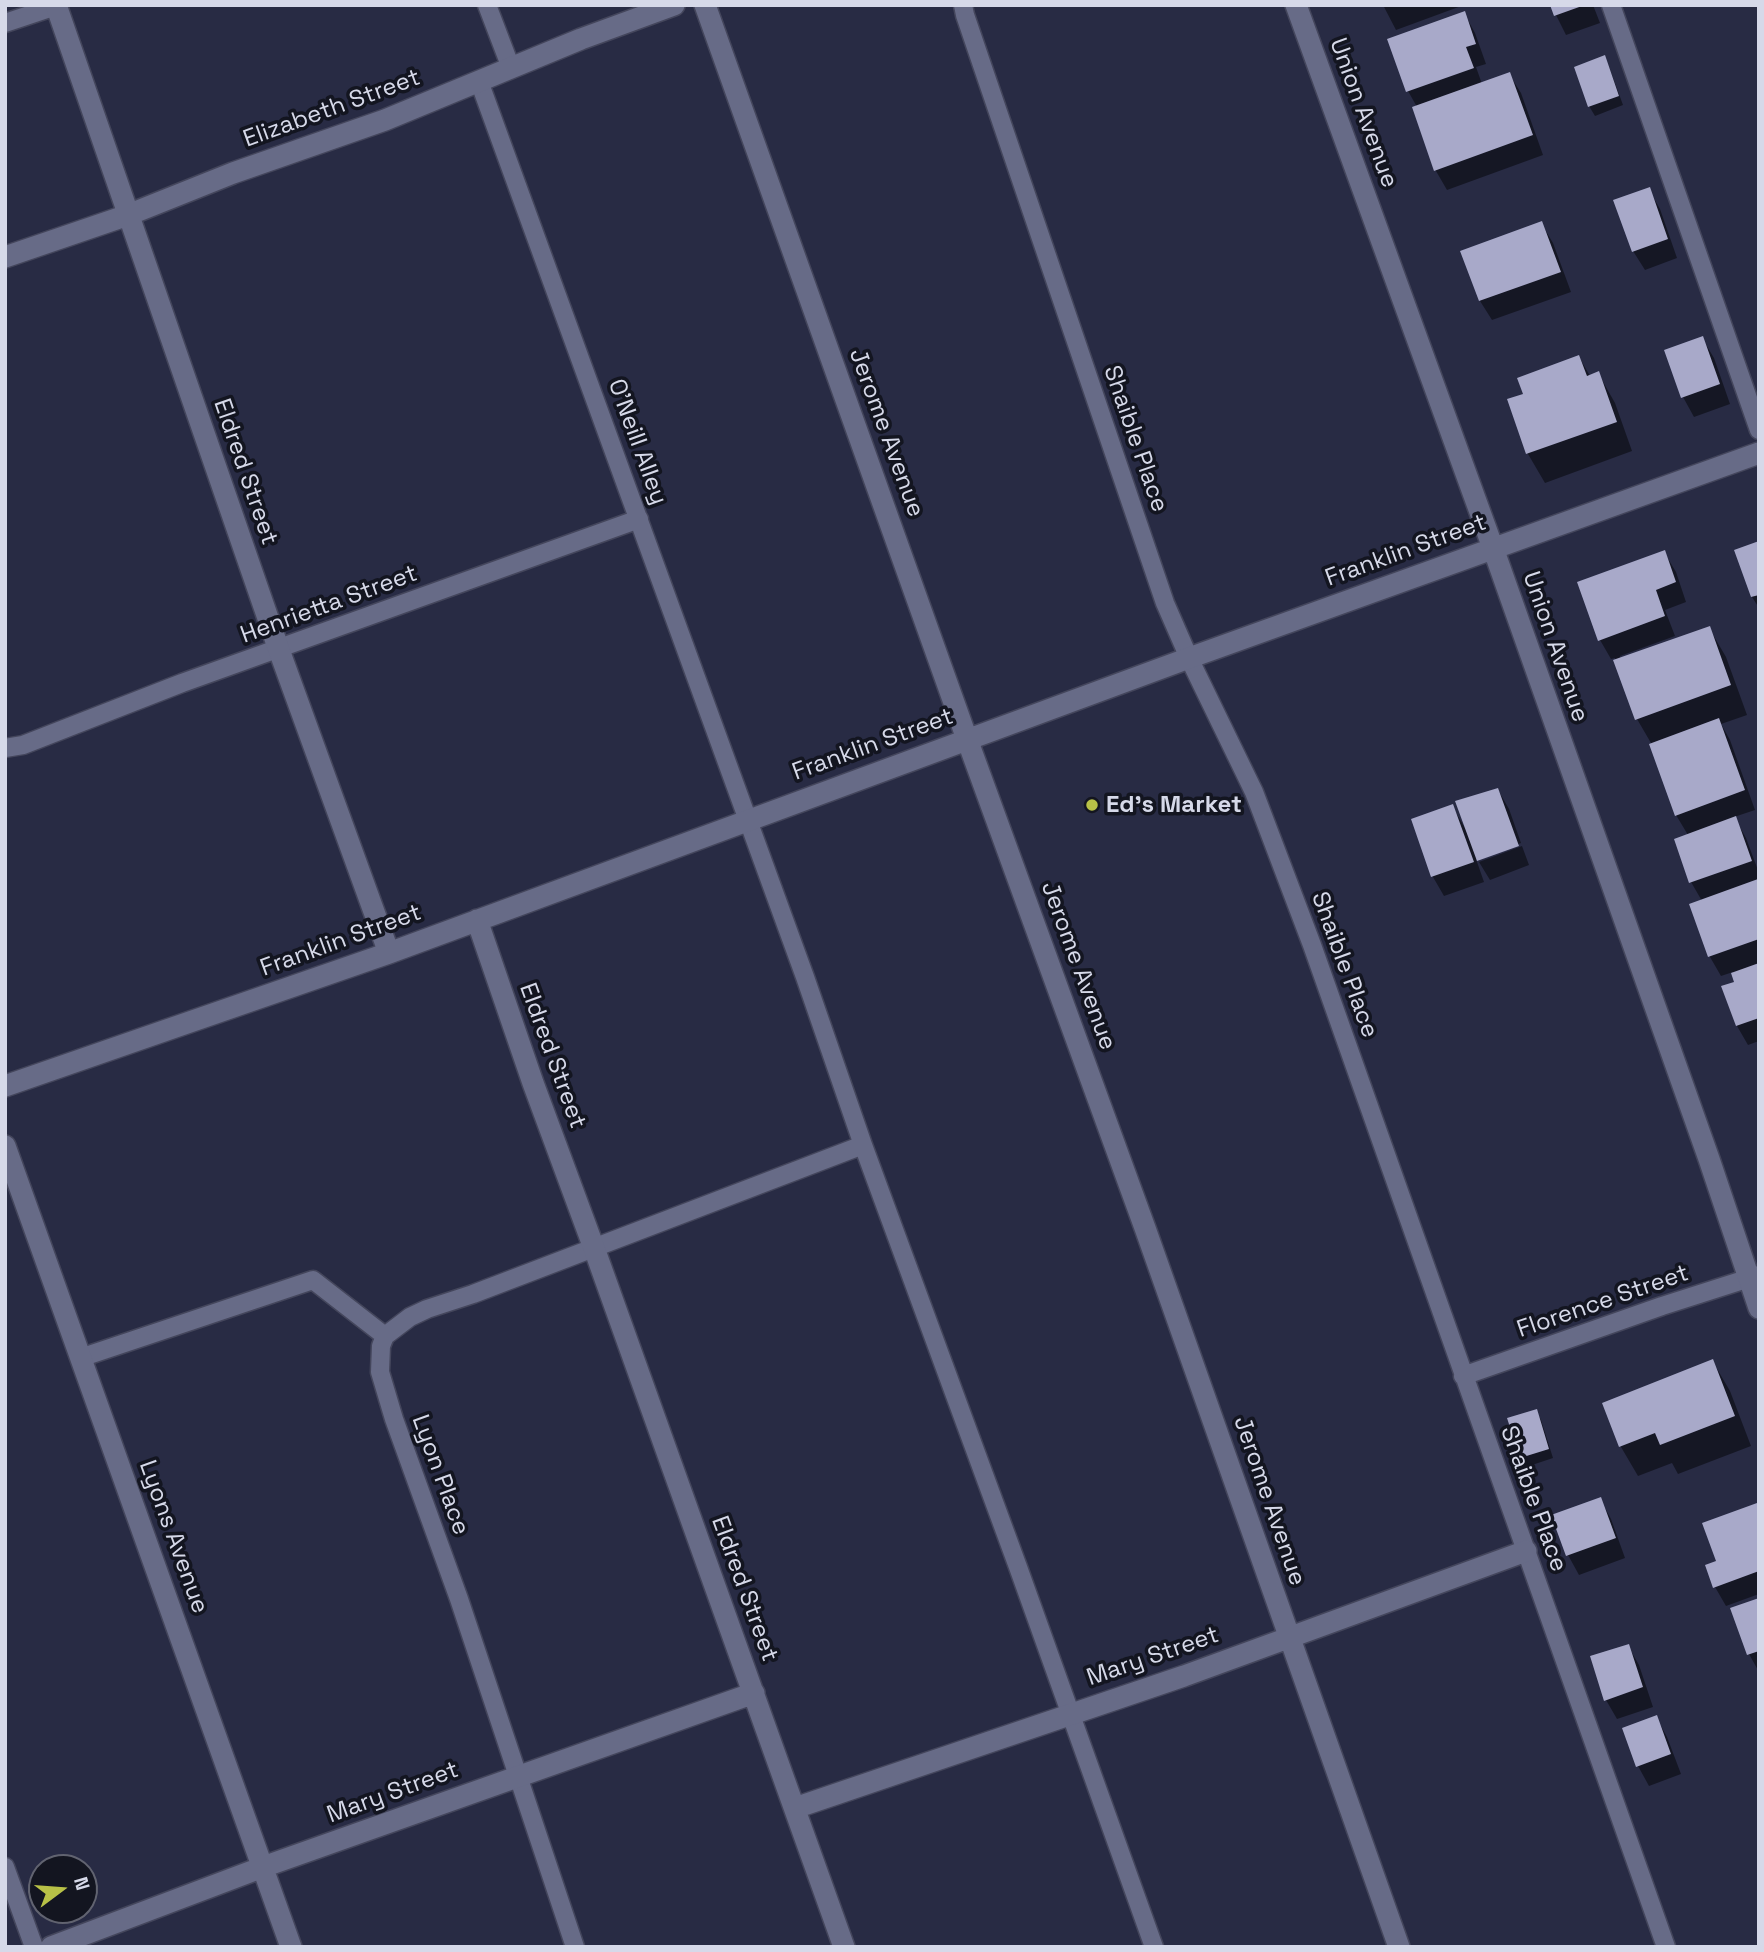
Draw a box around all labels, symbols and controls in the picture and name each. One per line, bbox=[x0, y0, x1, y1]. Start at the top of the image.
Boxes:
street label: Union Avenue bbox=[1323, 34, 1403, 192]
street label: Elizabeth Street bbox=[240, 64, 424, 154]
street label: Jerome Avenue bbox=[842, 345, 930, 521]
street label: Shaible Place bbox=[1096, 362, 1174, 516]
street label: O'Neill Alley bbox=[601, 375, 673, 509]
street label: Eldred Street bbox=[207, 395, 283, 549]
street label: Franklin Street bbox=[1322, 509, 1490, 593]
street label: Henrietta Street bbox=[237, 560, 421, 650]
street label: Union Avenue bbox=[1516, 568, 1594, 726]
street label: Franklin Street bbox=[789, 703, 957, 787]
place label: Ed's Market bbox=[1106, 791, 1242, 819]
marker: Ed's Market bbox=[1084, 797, 1100, 813]
street label: Jerome Avenue bbox=[1034, 878, 1122, 1054]
street label: Shaible Place bbox=[1304, 888, 1384, 1042]
street label: Franklin Street bbox=[257, 899, 425, 983]
street label: Eldred Street bbox=[512, 979, 592, 1133]
street label: Florence Street bbox=[1514, 1259, 1692, 1345]
street label: Lyon Place bbox=[405, 1411, 475, 1539]
street label: Jerome Avenue bbox=[1227, 1413, 1311, 1589]
street label: Shaible Place bbox=[1493, 1422, 1573, 1576]
street label: Lyons Avenue bbox=[132, 1457, 214, 1617]
street label: Eldred Street bbox=[704, 1512, 784, 1666]
street label: Mary Street bbox=[1083, 1621, 1223, 1693]
street label: Mary Street bbox=[323, 1756, 463, 1830]
north arrow bbox=[28, 1854, 98, 1924]
text: N bbox=[68, 1874, 96, 1893]

